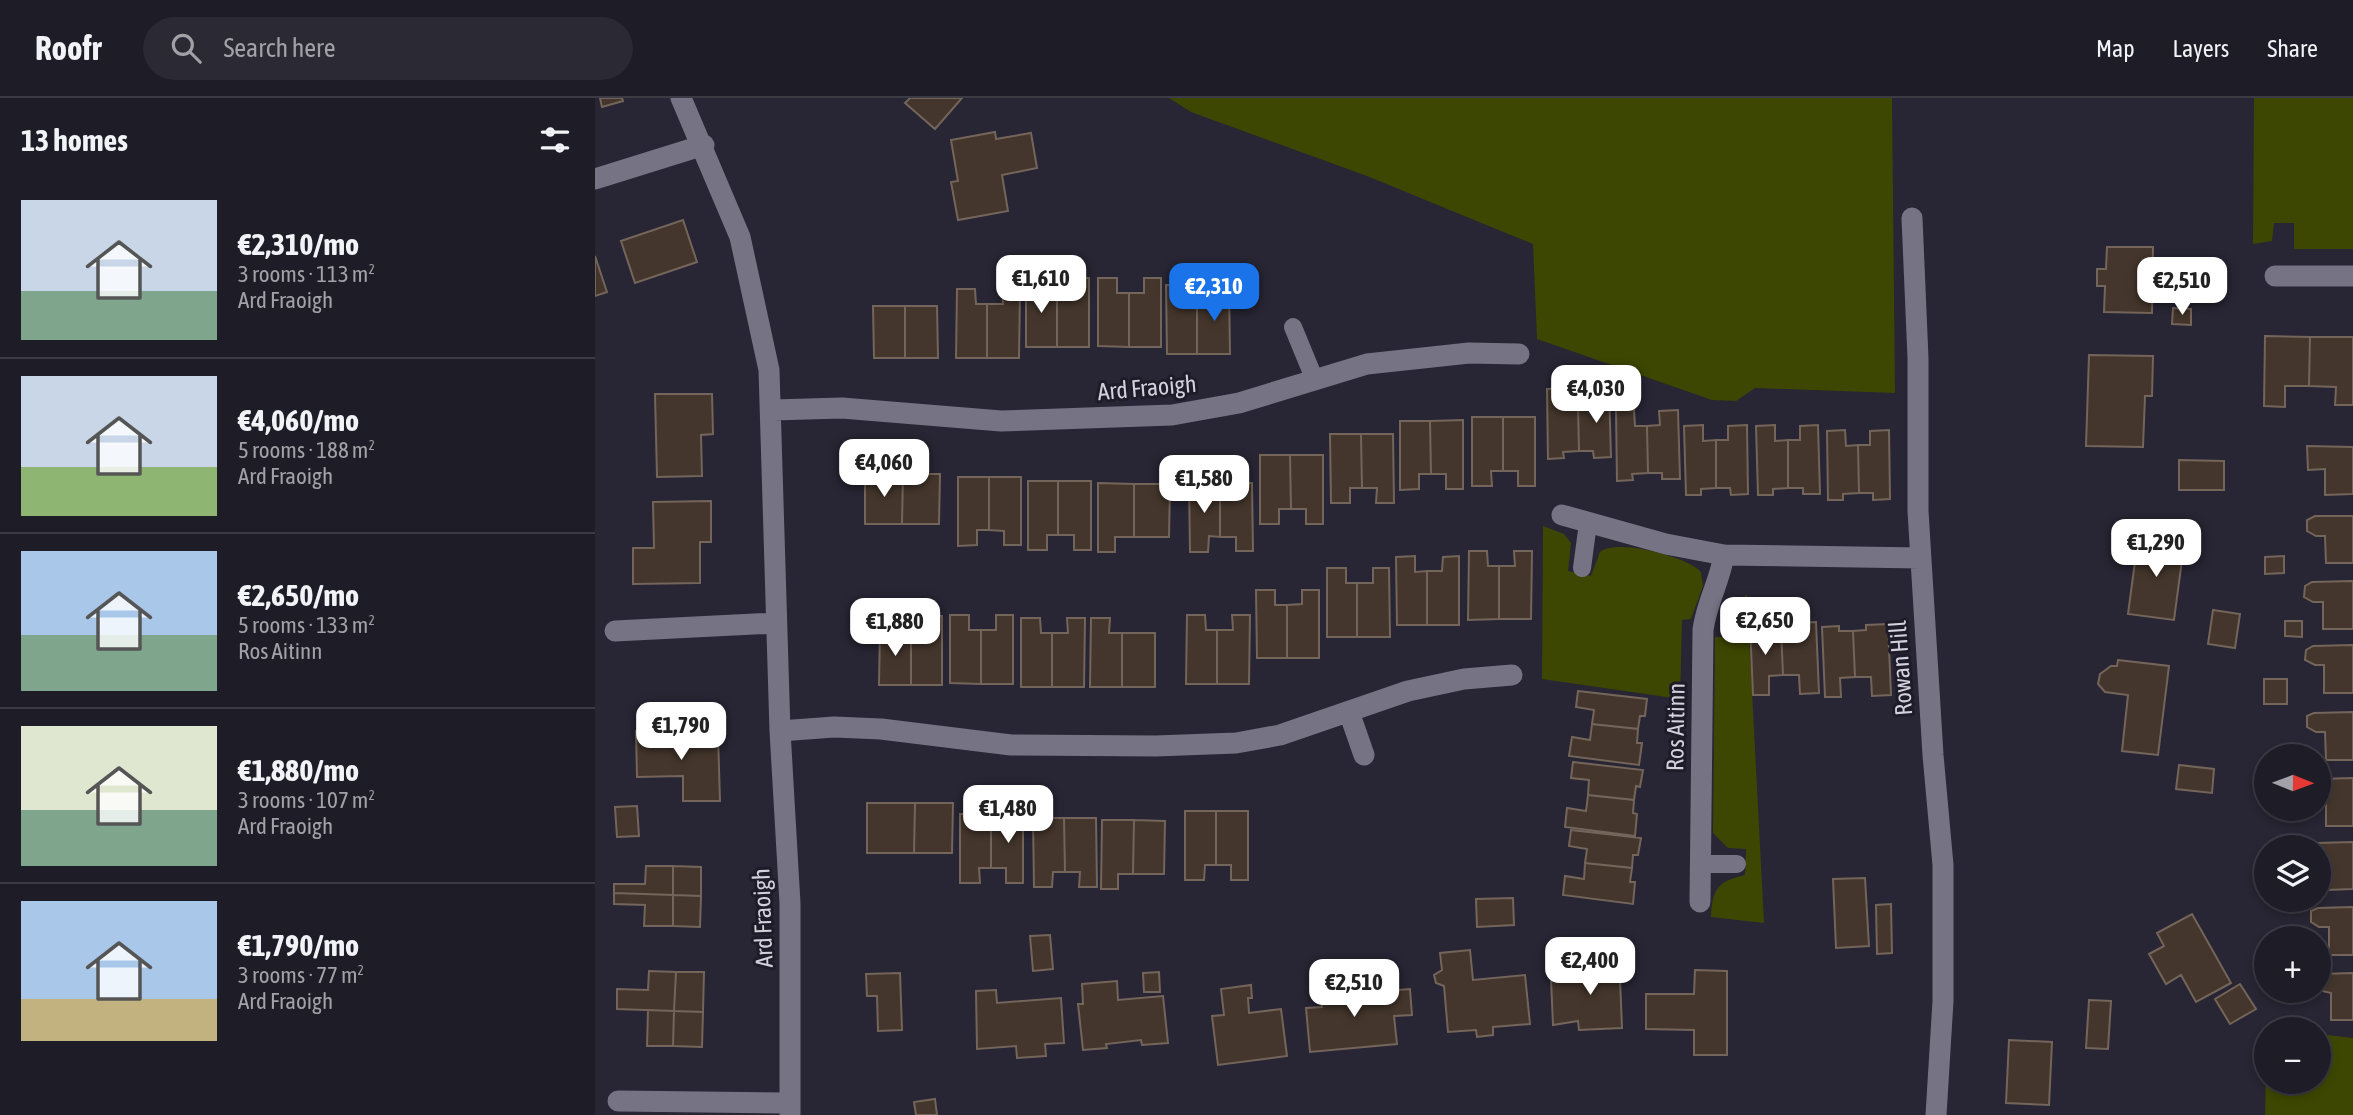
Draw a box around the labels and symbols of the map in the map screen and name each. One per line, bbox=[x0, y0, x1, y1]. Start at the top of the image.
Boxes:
pin: €1,610 bbox=[984, 256, 1098, 315]
pin: €2,510 bbox=[2125, 258, 2239, 317]
pin: €2,310 bbox=[1157, 264, 1271, 323]
pin: €4,030 bbox=[1539, 366, 1653, 425]
street label: Ard Fraoigh bbox=[1096, 370, 1198, 405]
pin: €4,060 bbox=[827, 440, 941, 499]
pin: €1,580 bbox=[1147, 456, 1261, 515]
pin: €1,290 bbox=[2099, 519, 2213, 579]
pin: €1,880 bbox=[838, 598, 952, 658]
pin: €2,650 bbox=[1708, 598, 1822, 657]
street label: Rowan Hill bbox=[1884, 619, 1917, 717]
street label: Ros Aitinn bbox=[1661, 683, 1690, 771]
pin: €1,790 bbox=[624, 702, 738, 762]
north arrow bbox=[2254, 744, 2331, 821]
pin: €1,480 bbox=[951, 786, 1065, 845]
street label: Ard Fraoigh bbox=[747, 868, 778, 968]
pin: €2,400 bbox=[1533, 937, 1647, 997]
pin: €2,510 bbox=[1297, 960, 1411, 1019]

